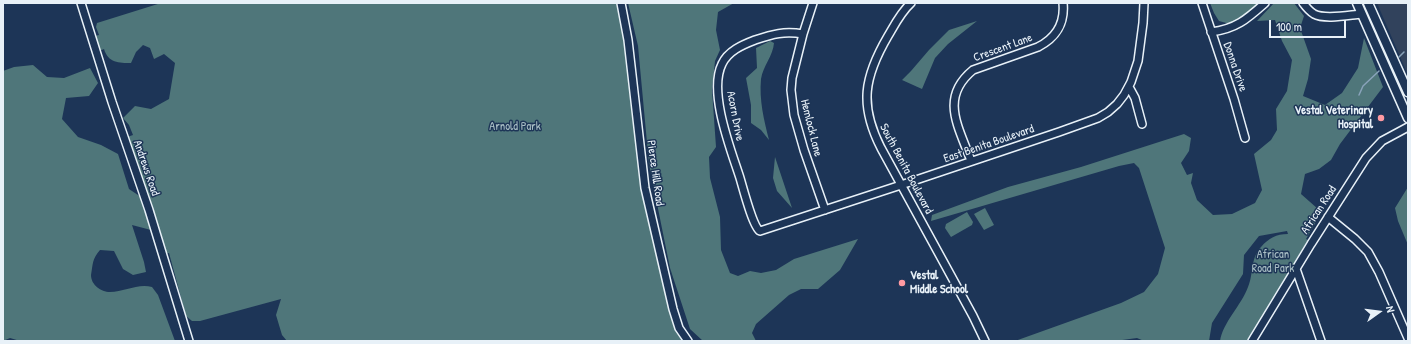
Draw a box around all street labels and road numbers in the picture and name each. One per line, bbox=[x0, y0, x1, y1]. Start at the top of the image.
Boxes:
street label: Crescent Lane bbox=[972, 31, 1034, 65]
street label: Donna Drive bbox=[1220, 40, 1250, 94]
street label: Acorn Drive bbox=[723, 90, 747, 142]
street label: Hemlock Lane bbox=[797, 98, 825, 158]
street label: South Benita Boulevard bbox=[876, 121, 936, 217]
street label: East Benita Boulevard bbox=[942, 122, 1036, 166]
street label: Andrews Road bbox=[130, 138, 162, 198]
street label: Pierce Hill Road bbox=[643, 139, 667, 207]
street label: African Road bbox=[1298, 183, 1340, 237]

